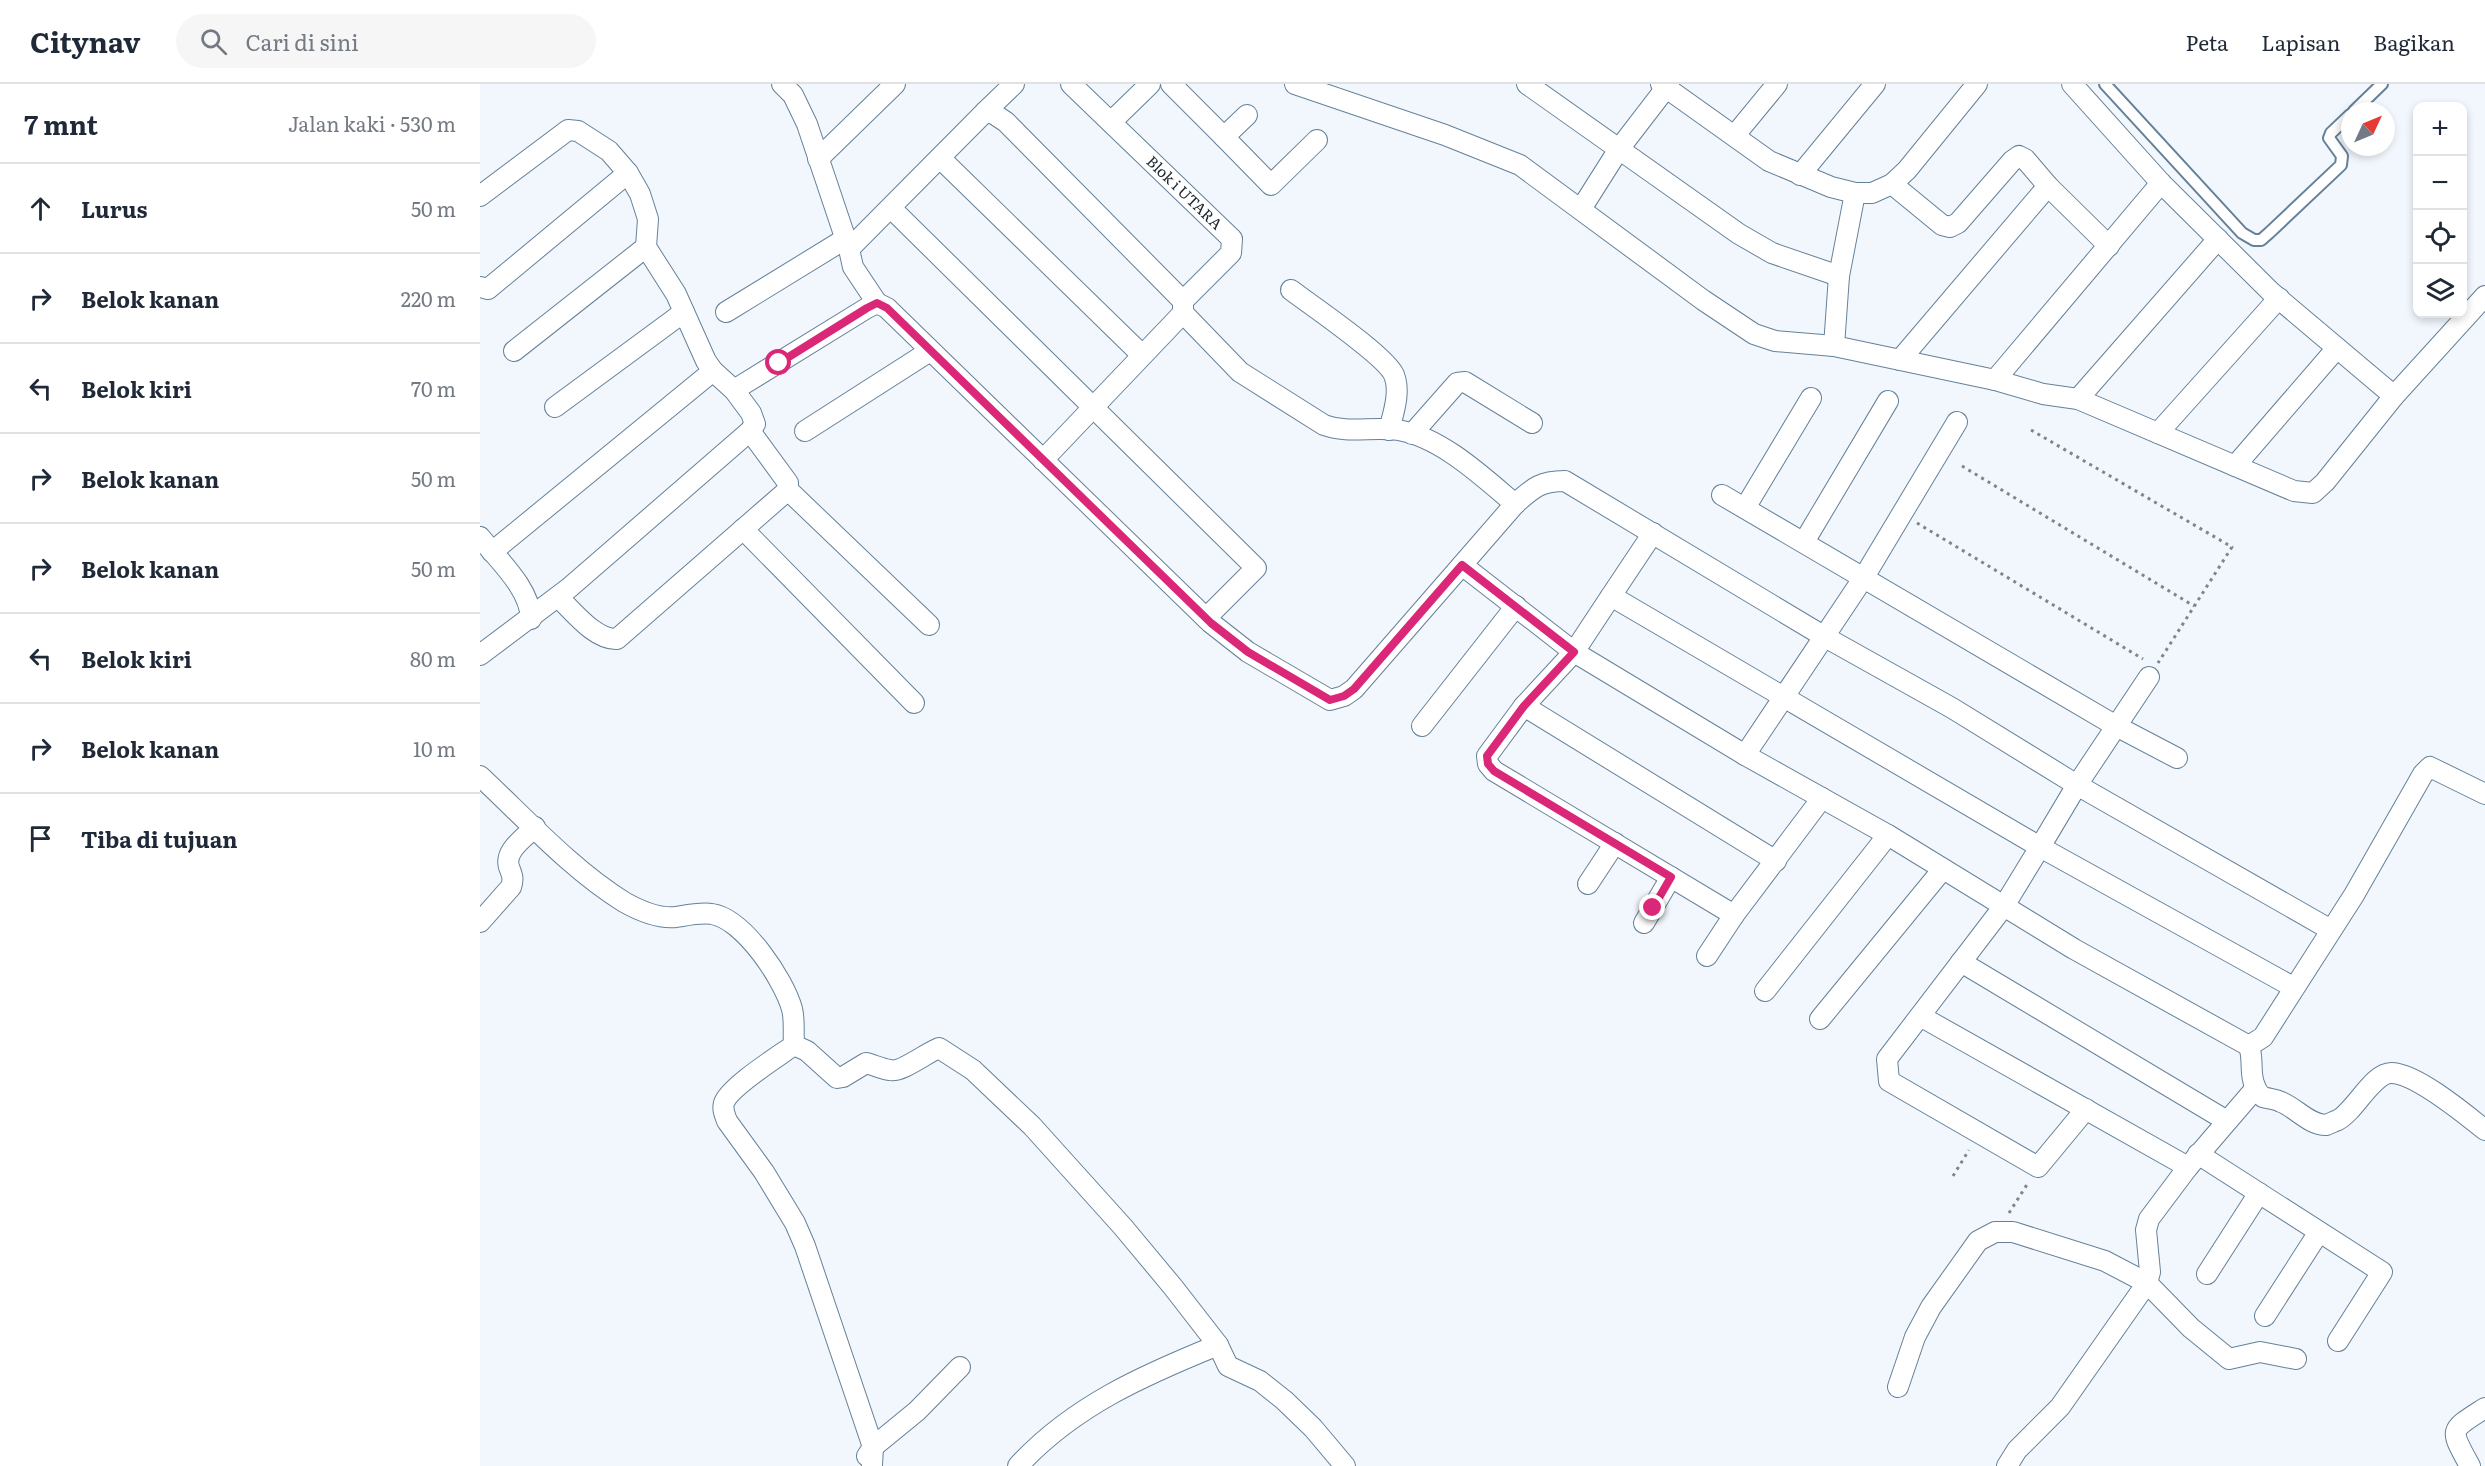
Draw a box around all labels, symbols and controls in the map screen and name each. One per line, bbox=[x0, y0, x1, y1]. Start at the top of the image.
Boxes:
search box bbox=[176, 14, 596, 68]
text: Citynav bbox=[30, 20, 140, 62]
icon: search bbox=[197, 25, 230, 58]
text: Cari di sini bbox=[245, 25, 359, 58]
text: Peta bbox=[2186, 26, 2228, 57]
text: Lapisan bbox=[2261, 26, 2340, 57]
text: Bagikan bbox=[2373, 26, 2455, 57]
north arrow bbox=[2341, 102, 2395, 156]
map controls bbox=[2413, 102, 2467, 318]
button: + bbox=[2413, 102, 2467, 156]
text: 7 mnt bbox=[24, 104, 98, 143]
text: Jalan kaki · 530 m bbox=[288, 108, 456, 138]
street label: Blok i UTARA bbox=[1142, 150, 1228, 234]
button: − bbox=[2413, 156, 2467, 210]
icon: ahead bbox=[24, 192, 57, 225]
text: Lurus bbox=[81, 192, 148, 225]
text: 50 m bbox=[411, 193, 456, 223]
button: locate bbox=[2413, 210, 2467, 264]
button: layers bbox=[2413, 264, 2467, 318]
icon: right bbox=[24, 282, 57, 315]
text: Belok kanan bbox=[81, 282, 219, 315]
text: 220 m bbox=[401, 283, 456, 313]
route start bbox=[765, 349, 791, 375]
icon: left bbox=[24, 372, 57, 405]
text: Belok kiri bbox=[81, 372, 192, 405]
text: 70 m bbox=[411, 373, 456, 403]
icon: right bbox=[24, 462, 57, 495]
text: Belok kanan bbox=[81, 462, 219, 495]
text: 50 m bbox=[411, 463, 456, 493]
icon: right bbox=[24, 552, 57, 585]
text: Belok kanan bbox=[81, 552, 219, 585]
text: 50 m bbox=[411, 553, 456, 583]
icon: left bbox=[24, 642, 57, 675]
text: Belok kiri bbox=[81, 642, 192, 675]
text: 80 m bbox=[410, 643, 456, 673]
icon: right bbox=[24, 732, 57, 765]
text: Belok kanan bbox=[81, 732, 219, 765]
text: 10 m bbox=[413, 733, 456, 763]
icon: arrive bbox=[24, 822, 57, 855]
text: Tiba di tujuan bbox=[81, 822, 237, 855]
route end bbox=[1639, 894, 1665, 920]

